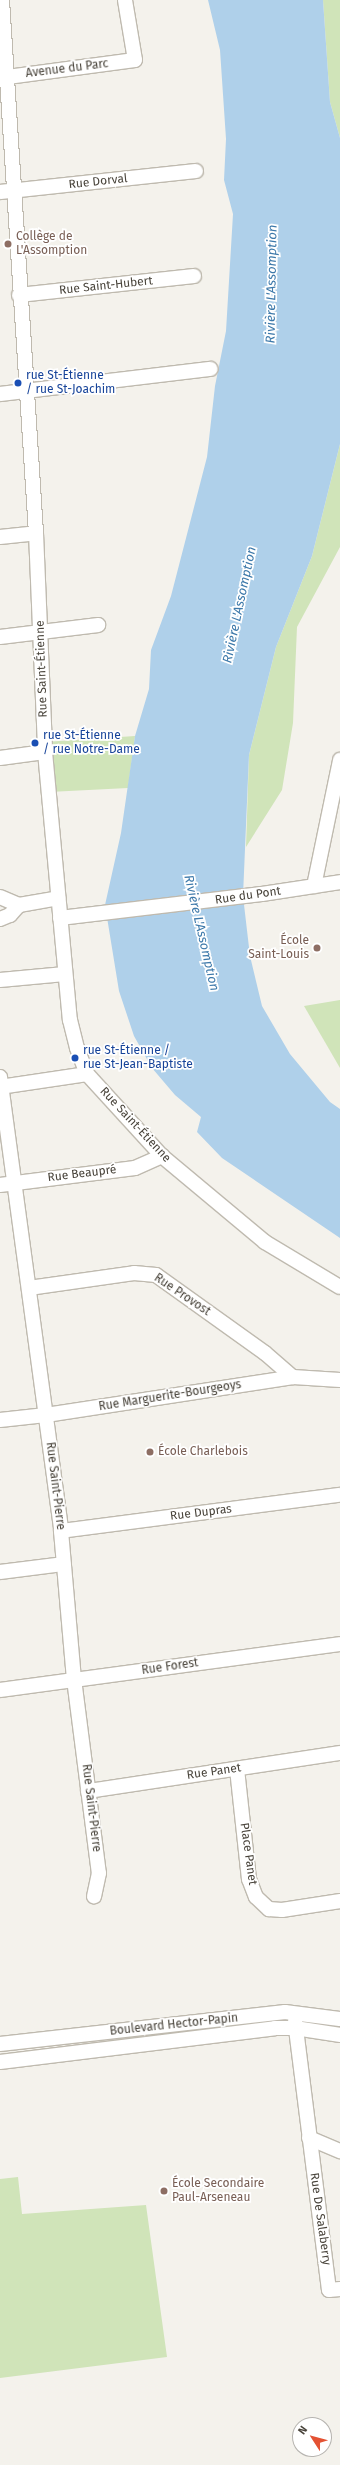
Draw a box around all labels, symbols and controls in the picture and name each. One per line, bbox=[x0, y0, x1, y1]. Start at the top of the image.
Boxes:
street label: Avenue du Parc bbox=[25, 57, 109, 81]
street label: Rue Dorval bbox=[68, 172, 128, 192]
water label: Rivière L'Assomption bbox=[263, 224, 281, 344]
place label: Collège de L'Assomption bbox=[16, 230, 87, 258]
marker: Collège de L'Assomption bbox=[3, 239, 13, 249]
street label: Rue Saint-Hubert bbox=[59, 274, 153, 298]
place label: rue St-Étienne / rue St-Joachim bbox=[26, 369, 115, 397]
marker: rue St-Étienne / rue St-Joachim bbox=[13, 378, 23, 388]
water label: Rivière L'Assomption bbox=[220, 545, 260, 665]
street label: Rue Saint-Étienne bbox=[33, 620, 51, 718]
place label: rue St-Étienne / rue Notre-Dame bbox=[43, 729, 140, 757]
marker: rue St-Étienne / rue Notre-Dame bbox=[30, 738, 40, 748]
water label: Rivière L'Assomption bbox=[180, 873, 222, 993]
street label: Rue du Pont bbox=[214, 884, 282, 908]
place label: École Saint-Louis bbox=[248, 934, 309, 962]
marker: École Saint-Louis bbox=[312, 943, 322, 953]
place label: rue St-Étienne / rue St-Jean-Baptiste bbox=[83, 1044, 193, 1072]
marker: rue St-Étienne / rue St-Jean-Baptiste bbox=[70, 1053, 80, 1063]
street label: Rue Saint-Étienne bbox=[97, 1085, 173, 1165]
street label: Rue Beaupré bbox=[47, 1163, 117, 1185]
street label: Rue Provost bbox=[151, 1271, 213, 1319]
street label: Rue Marguerite-Bourgeoys bbox=[98, 1378, 242, 1414]
street label: Rue Saint-Pierre bbox=[42, 1441, 68, 1531]
place label: École Charlebois bbox=[158, 1445, 248, 1459]
marker: École Charlebois bbox=[145, 1447, 155, 1457]
street label: Rue Dupras bbox=[169, 1502, 233, 1524]
street label: Rue Forest bbox=[141, 1656, 199, 1678]
street label: Rue Panet bbox=[186, 1761, 242, 1783]
street label: Rue Saint-Pierre bbox=[78, 1763, 104, 1853]
street label: Place Panet bbox=[237, 1822, 259, 1886]
street label: Boulevard Hector-Papin bbox=[109, 2011, 239, 2039]
street label: Rue De Salaberry bbox=[306, 2172, 334, 2266]
place label: École Secondaire Paul-Arseneau bbox=[172, 2177, 264, 2205]
marker: École Secondaire Paul-Arseneau bbox=[159, 2186, 169, 2196]
north arrow bbox=[292, 2417, 332, 2457]
text: N bbox=[295, 2423, 310, 2437]

